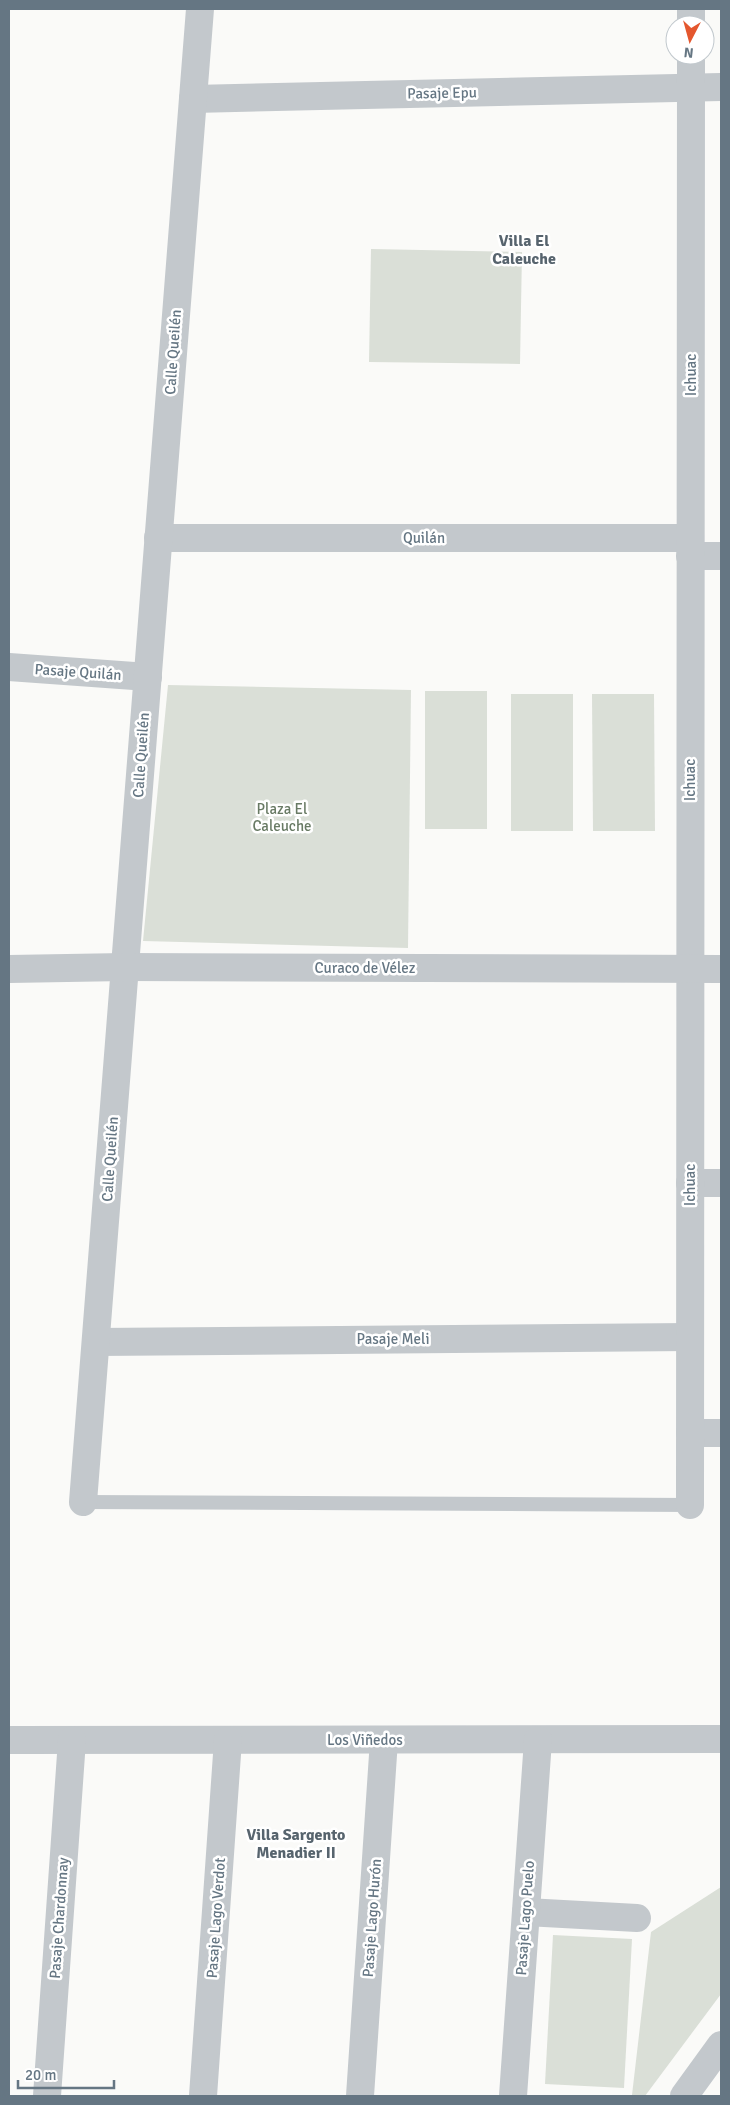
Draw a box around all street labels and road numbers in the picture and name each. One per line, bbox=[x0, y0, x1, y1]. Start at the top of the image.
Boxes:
street label: Pasaje Epu bbox=[407, 83, 477, 103]
street label: Calle Queilén bbox=[161, 309, 185, 395]
street label: Ichuac bbox=[682, 354, 700, 396]
street label: Quilán bbox=[403, 529, 445, 547]
street label: Pasaje Quilán bbox=[34, 660, 122, 684]
street label: Calle Queilén bbox=[129, 712, 153, 798]
street label: Ichuac bbox=[681, 759, 699, 801]
street label: Curaco de Vélez bbox=[315, 959, 416, 977]
street label: Calle Queilén bbox=[98, 1116, 122, 1202]
street label: Ichuac bbox=[681, 1164, 699, 1206]
street label: Pasaje Meli bbox=[357, 1330, 429, 1348]
street label: Los Viñedos bbox=[327, 1731, 403, 1749]
street label: Pasaje Chardonnay bbox=[46, 1857, 72, 1979]
street label: Pasaje Lago Verdot bbox=[203, 1857, 229, 1979]
street label: Pasaje Lago Hurón bbox=[359, 1858, 385, 1978]
street label: Pasaje Lago Puelo bbox=[512, 1860, 538, 1976]

